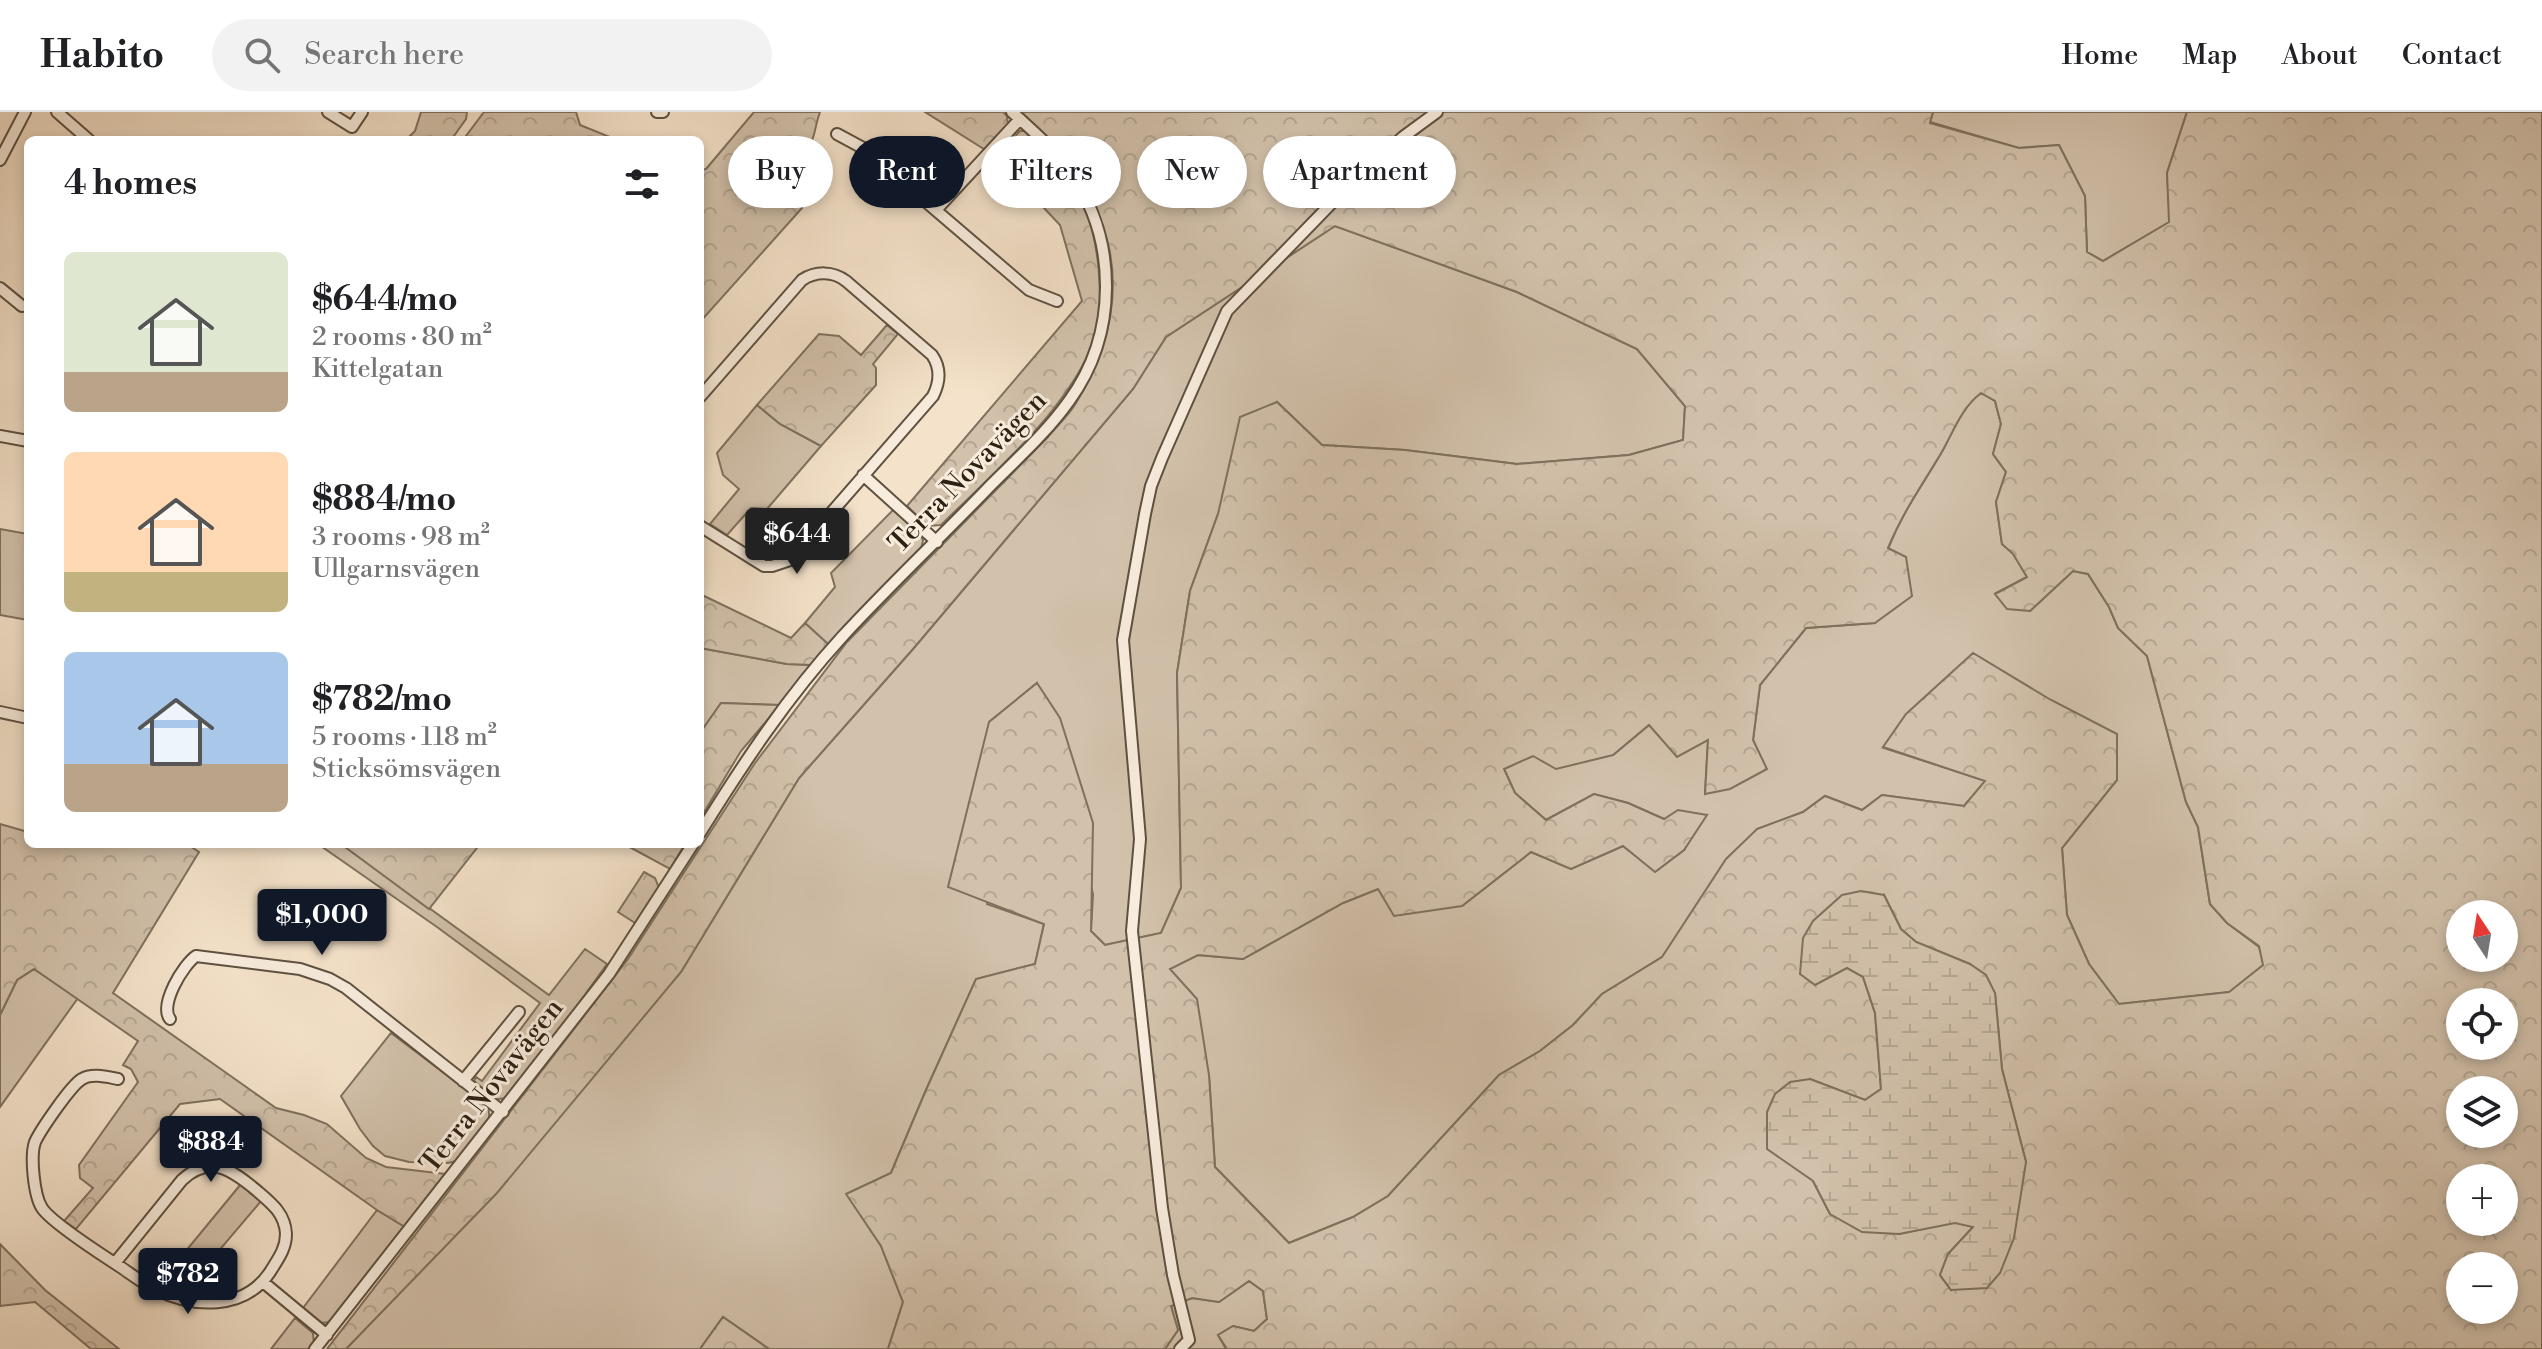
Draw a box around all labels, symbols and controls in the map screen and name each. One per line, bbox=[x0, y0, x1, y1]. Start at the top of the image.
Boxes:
search box bbox=[212, 19, 772, 91]
text: Habito bbox=[40, 32, 164, 79]
icon: search bbox=[240, 33, 284, 77]
text: Search here bbox=[304, 36, 464, 74]
text: Home bbox=[2062, 38, 2138, 73]
text: Map bbox=[2182, 38, 2237, 73]
text: About bbox=[2281, 38, 2358, 73]
text: Contact bbox=[2402, 38, 2502, 73]
chip: Buy bbox=[728, 136, 833, 208]
chip: Rent bbox=[849, 136, 965, 208]
chip: Filters bbox=[981, 136, 1121, 208]
chip: New bbox=[1137, 136, 1247, 208]
chip: Apartment bbox=[1263, 136, 1456, 208]
icon: filters bbox=[620, 162, 664, 206]
text: 4 homes bbox=[64, 163, 197, 205]
text: $644/mo bbox=[312, 279, 458, 321]
icon: home bbox=[128, 284, 224, 380]
text: 2 rooms · 80 m² bbox=[312, 321, 492, 353]
text: Kittelgatan bbox=[312, 353, 443, 385]
street label: Terra Novavägen bbox=[882, 383, 1055, 561]
text: $884/mo bbox=[312, 479, 456, 521]
icon: home bbox=[128, 484, 224, 580]
pin: $644 bbox=[750, 508, 844, 576]
text: $644 bbox=[763, 518, 831, 550]
text: 3 rooms · 98 m² bbox=[312, 521, 490, 553]
text: Ullgarnsvägen bbox=[312, 553, 480, 585]
text: $782/mo bbox=[312, 679, 452, 721]
icon: home bbox=[128, 684, 224, 780]
text: 5 rooms · 118 m² bbox=[312, 721, 497, 753]
text: Sticksömsvägen bbox=[312, 753, 501, 785]
pin: $1,000 bbox=[257, 889, 387, 957]
text: $1,000 bbox=[276, 899, 368, 931]
north arrow bbox=[2446, 900, 2518, 972]
map controls bbox=[2446, 900, 2518, 1324]
button: locate bbox=[2446, 988, 2518, 1060]
street label: Terra Novavägen bbox=[413, 991, 571, 1180]
button: layers bbox=[2446, 1076, 2518, 1148]
pin: $884 bbox=[164, 1116, 258, 1184]
text: $884 bbox=[178, 1126, 244, 1158]
button: + bbox=[2446, 1164, 2518, 1236]
pin: $782 bbox=[141, 1248, 235, 1316]
button: − bbox=[2446, 1252, 2518, 1324]
text: $782 bbox=[156, 1258, 220, 1290]

